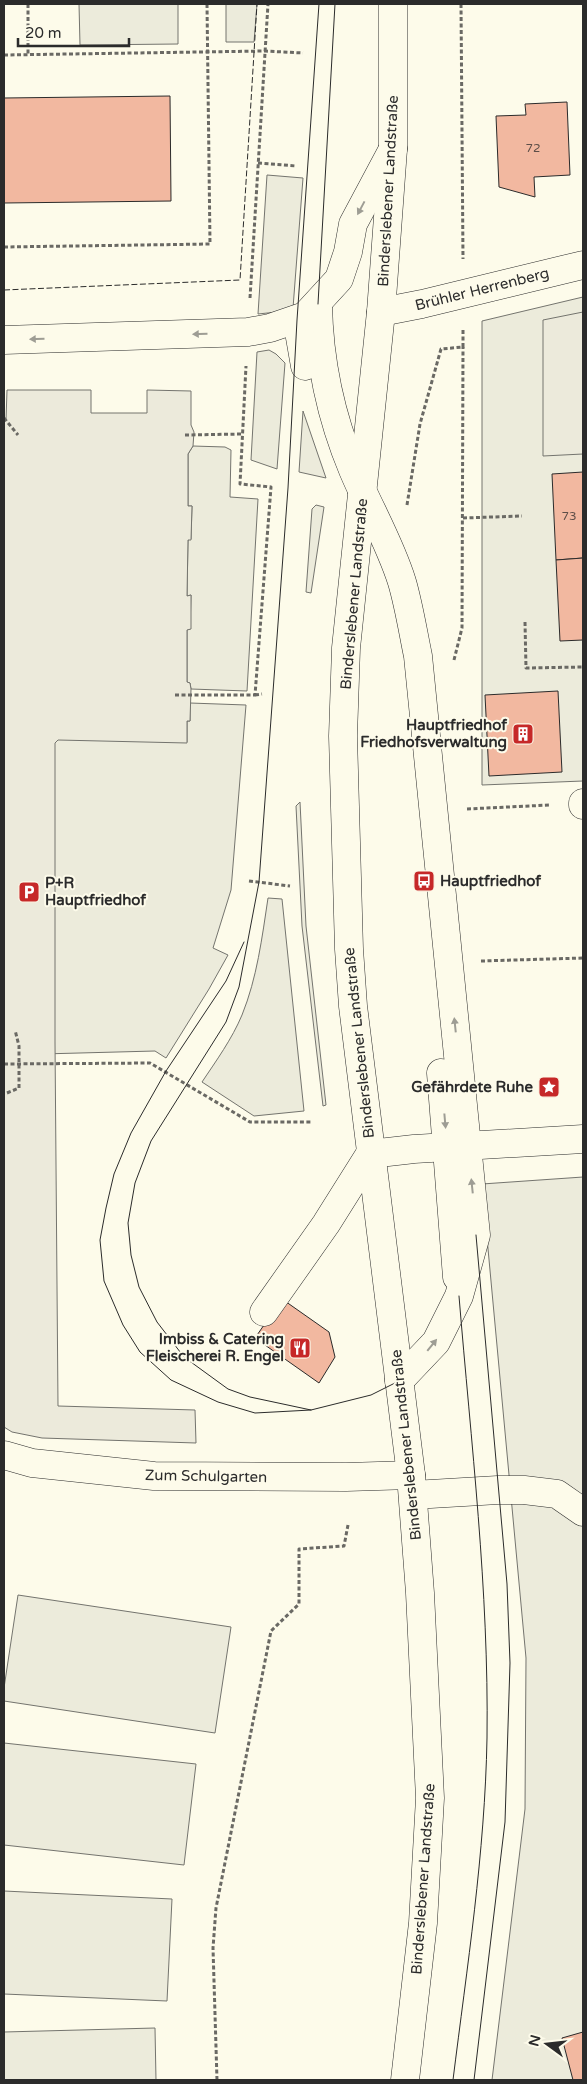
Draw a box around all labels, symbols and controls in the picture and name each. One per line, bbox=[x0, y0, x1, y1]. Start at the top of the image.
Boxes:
scale bar bbox=[18, 15, 129, 47]
text: 20 m bbox=[25, 24, 62, 42]
street label: Binderslebener Landstraße bbox=[374, 95, 402, 287]
house number: 72 bbox=[525, 141, 541, 155]
one-way arrow bbox=[357, 200, 365, 215]
street label: Brühler Herrenberg bbox=[413, 264, 551, 314]
one-way arrow bbox=[191, 330, 207, 338]
one-way arrow bbox=[29, 335, 45, 343]
street label: Binderslebener Landstraße bbox=[337, 498, 371, 690]
house number: 73 bbox=[561, 509, 577, 523]
place label: Hauptfriedhof Friedhofsverwaltung bbox=[360, 716, 507, 752]
building icon: Hauptfriedhof Friedhofsverwaltung bbox=[511, 722, 535, 746]
bus stop icon: Hauptfriedhof bbox=[412, 869, 436, 893]
place label: Hauptfriedhof bbox=[440, 872, 541, 891]
place label: P+R Hauptfriedhof bbox=[45, 874, 146, 910]
parking icon: P+R Hauptfriedhof bbox=[17, 880, 41, 904]
street label: Binderslebener Landstraße bbox=[340, 947, 378, 1139]
one-way arrow bbox=[451, 1016, 459, 1032]
place icon: Gefährdete Ruhe bbox=[537, 1075, 561, 1099]
place label: Gefährdete Ruhe bbox=[411, 1078, 533, 1096]
one-way arrow bbox=[442, 1113, 450, 1129]
one-way arrow bbox=[467, 1178, 475, 1194]
place label: Imbiss & Catering Fleischerei R. Engel bbox=[146, 1330, 284, 1366]
restaurant icon: Imbiss & Catering Fleischerei R. Engel bbox=[288, 1336, 312, 1360]
one-way arrow bbox=[427, 1338, 438, 1351]
street label: Binderslebener Landstraße bbox=[387, 1349, 425, 1541]
street label: Zum Schulgarten bbox=[145, 1466, 267, 1486]
street label: Binderslebener Landstraße bbox=[407, 1783, 439, 1975]
north arrow bbox=[522, 2019, 572, 2069]
text: N bbox=[525, 2033, 545, 2048]

